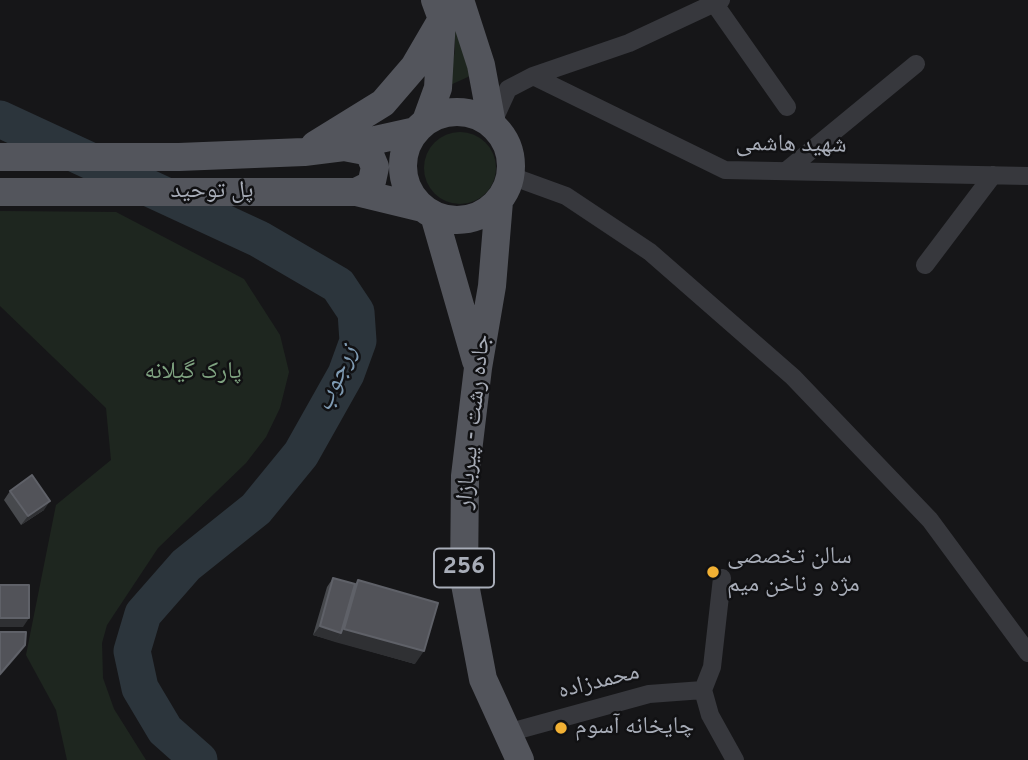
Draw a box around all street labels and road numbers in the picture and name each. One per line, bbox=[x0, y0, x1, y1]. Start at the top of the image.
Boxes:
street label: شهید هاشمی bbox=[735, 131, 847, 161]
street label: پل توحید bbox=[171, 178, 253, 206]
street label: جاده رشت - پیربازار bbox=[451, 333, 499, 511]
road number: 256 bbox=[434, 548, 494, 588]
street label: محمدزاده bbox=[555, 659, 643, 707]

